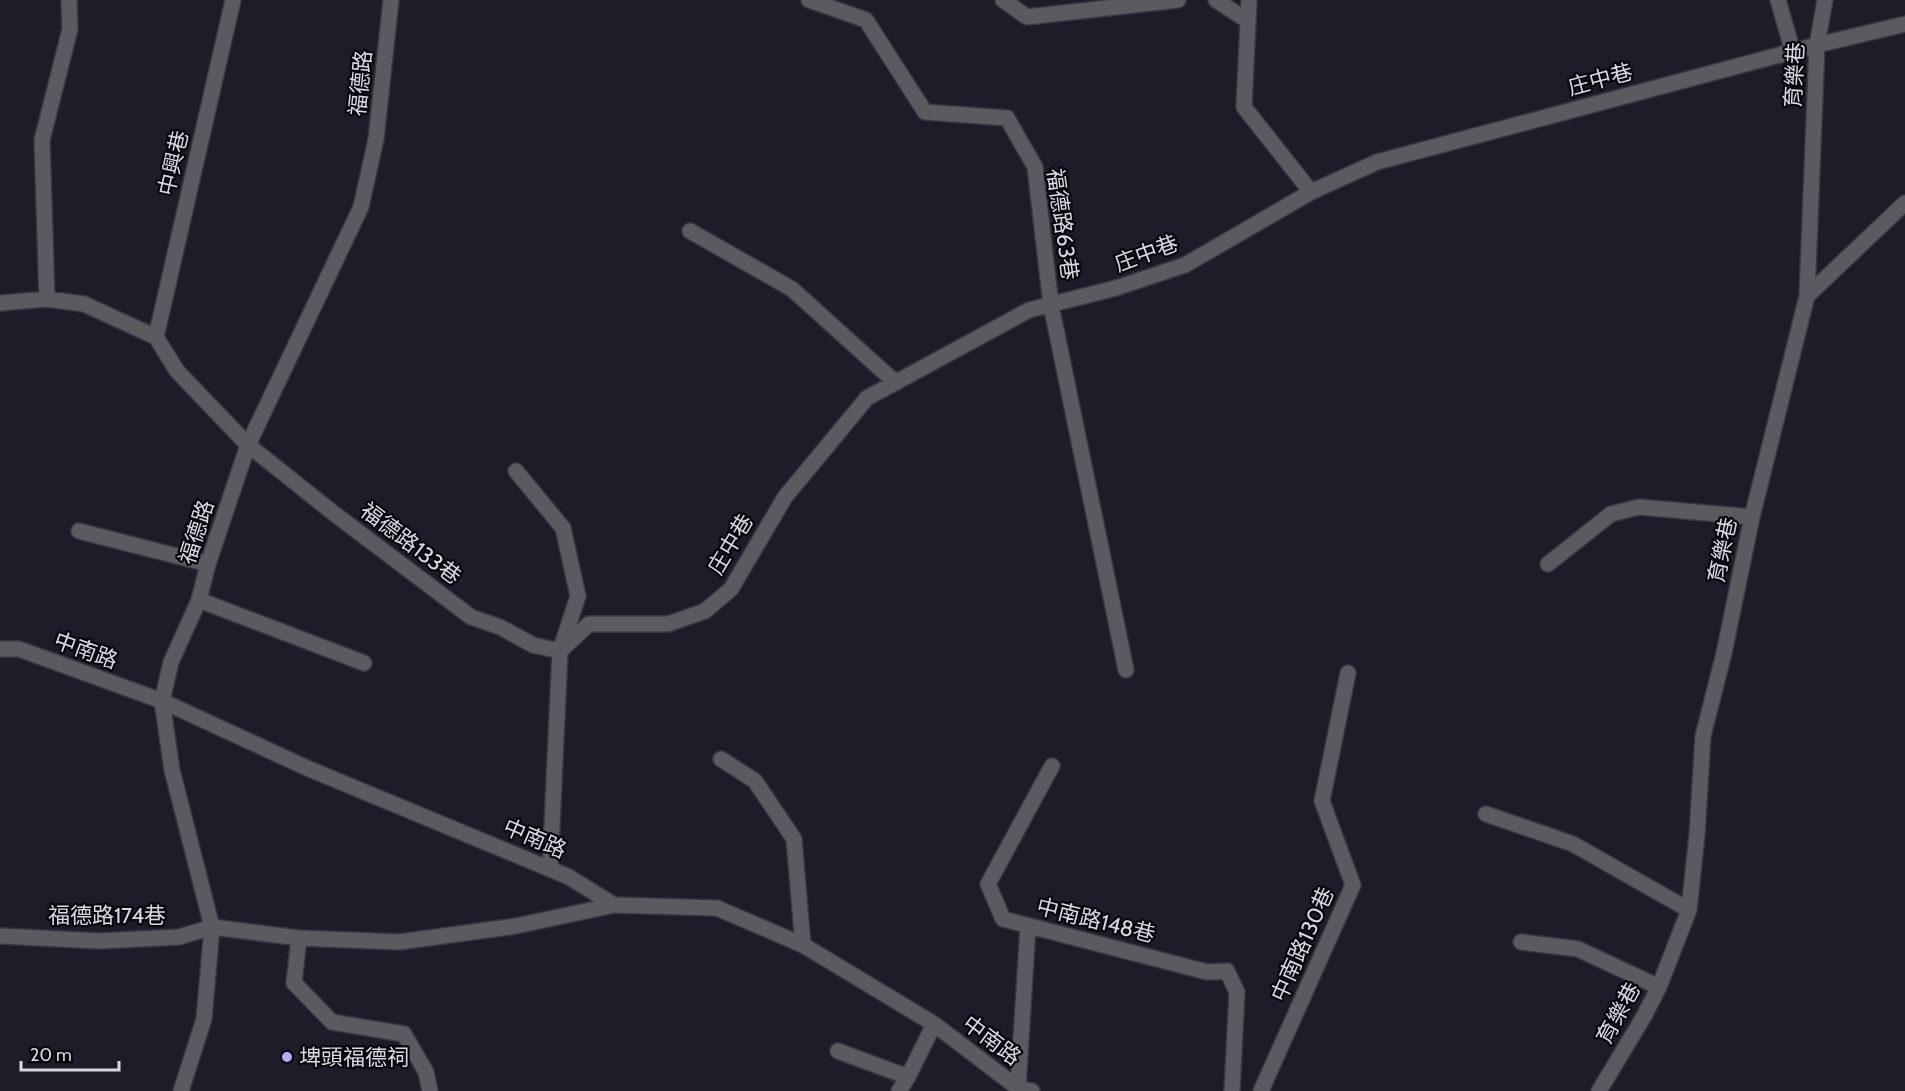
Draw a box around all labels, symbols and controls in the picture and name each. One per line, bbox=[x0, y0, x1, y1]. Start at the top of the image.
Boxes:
street label: 育樂巷 bbox=[1779, 41, 1810, 109]
street label: 福德路 bbox=[344, 49, 377, 117]
street label: 庄中巷 bbox=[1565, 58, 1636, 101]
street label: 中興巷 bbox=[153, 128, 194, 198]
street label: 福德路63巷 bbox=[1041, 167, 1084, 282]
street label: 庄中巷 bbox=[1111, 229, 1182, 277]
street label: 福德路 bbox=[173, 497, 220, 568]
street label: 福德路133巷 bbox=[355, 497, 466, 590]
street label: 庄中巷 bbox=[702, 509, 759, 580]
street label: 育樂巷 bbox=[1702, 515, 1743, 585]
street label: 中南路 bbox=[50, 626, 121, 674]
street label: 中南路 bbox=[499, 813, 570, 864]
street label: 中南路130巷 bbox=[1265, 883, 1340, 1006]
street label: 中南路148巷 bbox=[1034, 893, 1158, 948]
street label: 福德路174巷 bbox=[48, 902, 166, 929]
street label: 育樂巷 bbox=[1591, 978, 1646, 1049]
street label: 中南路 bbox=[957, 1010, 1026, 1071]
scale bar bbox=[21, 1034, 118, 1072]
text: 20 m bbox=[30, 1044, 72, 1066]
place label: 埤頭福德祠 bbox=[299, 1044, 409, 1071]
marker: 埤頭福德祠 bbox=[280, 1050, 294, 1064]

